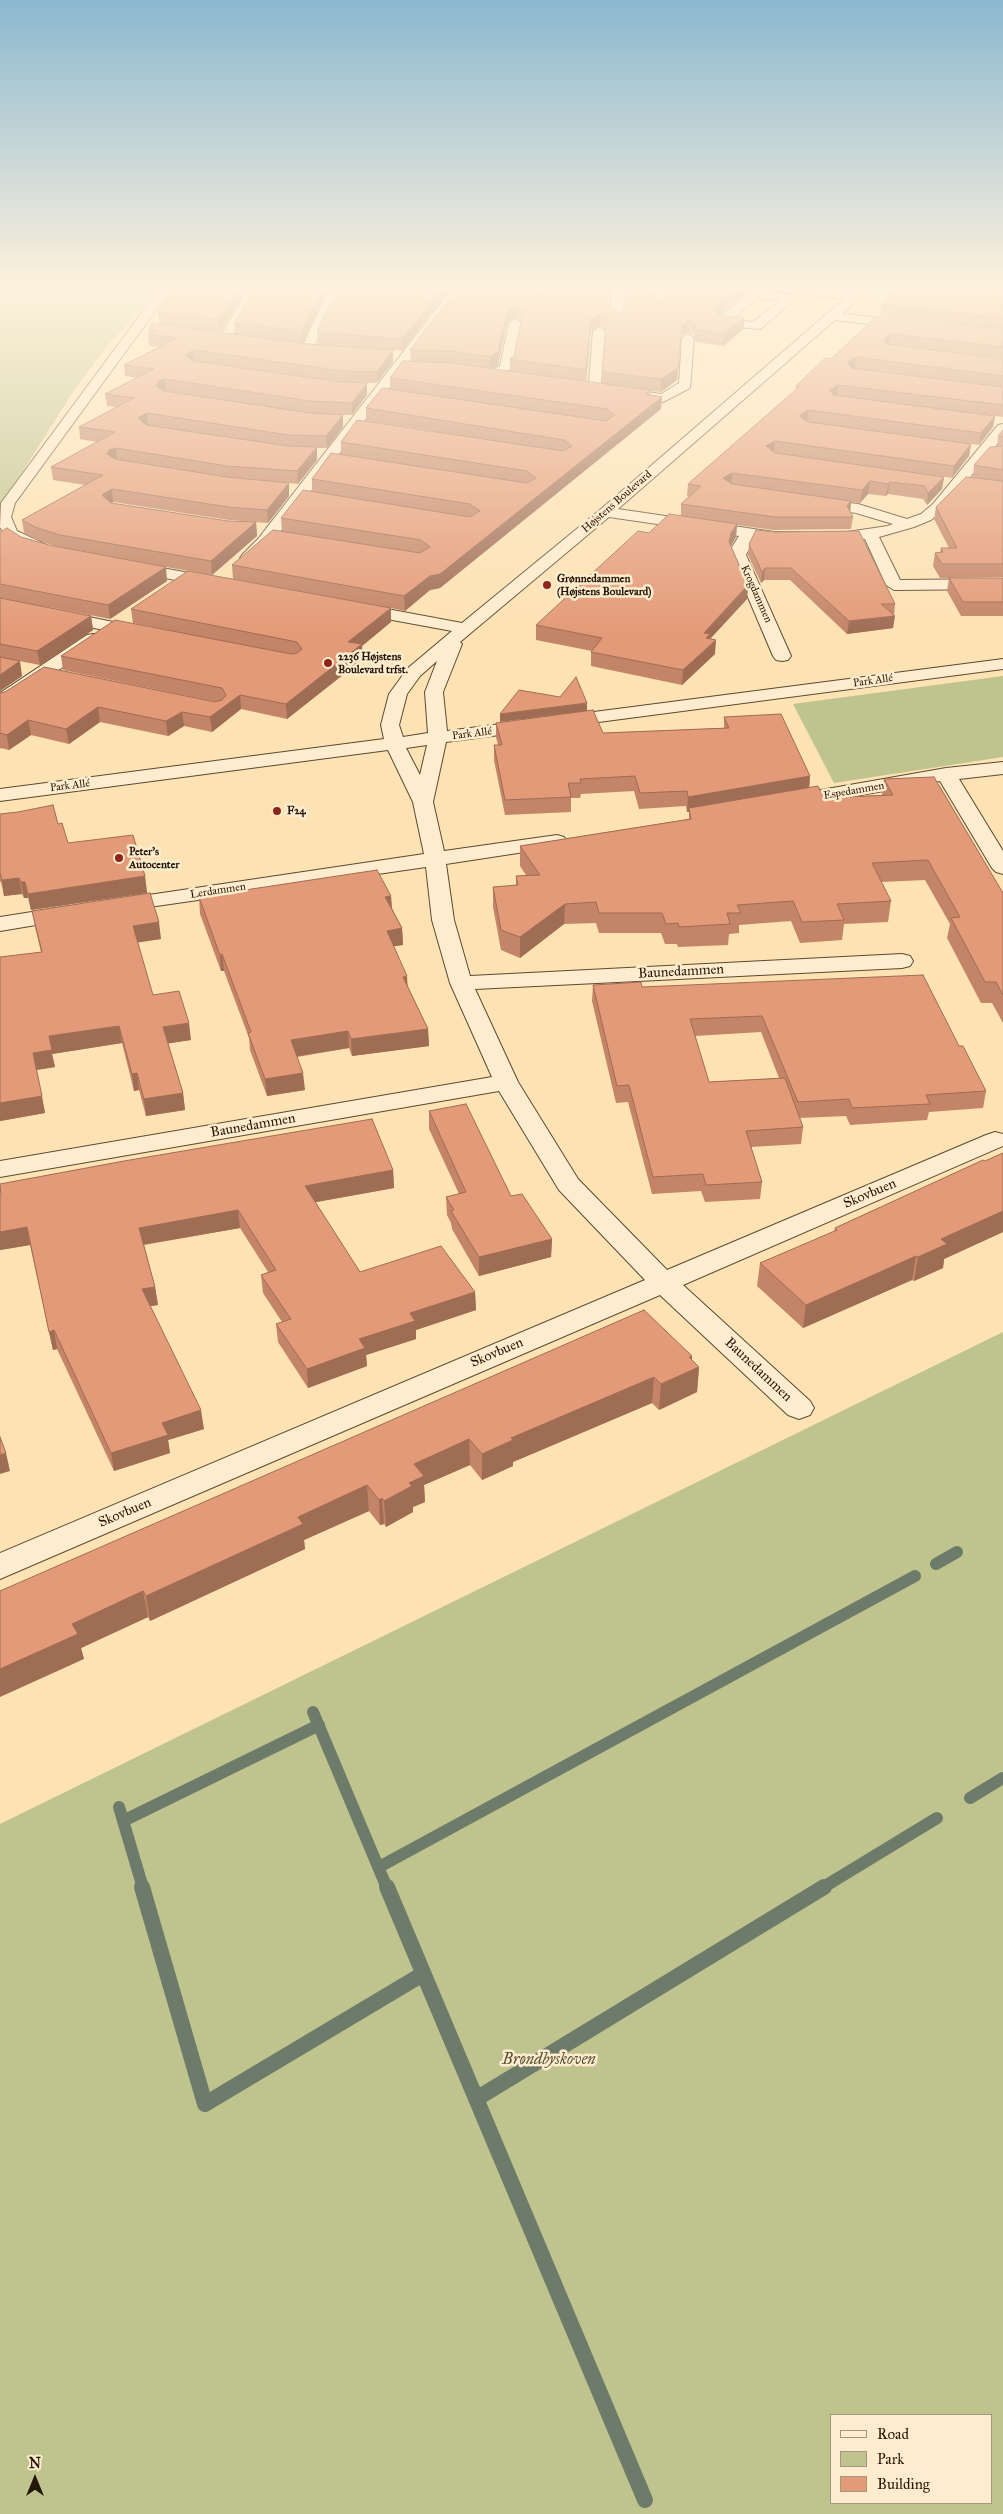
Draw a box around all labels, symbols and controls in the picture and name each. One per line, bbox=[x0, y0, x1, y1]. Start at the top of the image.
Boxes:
street label: Højstens Boulevard bbox=[579, 468, 655, 536]
street label: Krogdammen bbox=[737, 563, 775, 625]
place label: Grønnedammen (Højstens Boulevard) bbox=[557, 572, 651, 598]
marker: Grønnedammen (Højstens Boulevard) bbox=[541, 579, 553, 591]
place label: 2236 Højstens Boulevard trfst. bbox=[338, 650, 408, 676]
marker: 2236 Højstens Boulevard trfst. bbox=[322, 657, 334, 669]
street label: Park Allé bbox=[852, 672, 894, 690]
street label: Park Allé bbox=[451, 725, 493, 743]
street label: Park Allé bbox=[49, 777, 91, 795]
street label: Espedammen bbox=[823, 779, 885, 803]
place label: F24 bbox=[287, 804, 306, 818]
marker: F24 bbox=[271, 805, 283, 817]
place label: Peter's Autocenter bbox=[129, 845, 179, 871]
marker: Peter's Autocenter bbox=[113, 852, 125, 864]
street label: Lerdammen bbox=[189, 880, 247, 902]
street label: Baunedammen bbox=[638, 961, 724, 983]
street label: Baunedammen bbox=[209, 1110, 297, 1142]
street label: Skovbuen bbox=[841, 1175, 899, 1213]
street label: Skovbuen bbox=[468, 1334, 526, 1372]
street label: Baunedammen bbox=[721, 1335, 795, 1405]
street label: Skovbuen bbox=[96, 1494, 154, 1532]
park label: Brøndbyskoven bbox=[502, 2050, 596, 2070]
legend bbox=[830, 2414, 993, 2504]
text: Road bbox=[877, 2425, 909, 2443]
text: Park bbox=[877, 2450, 904, 2468]
north arrow bbox=[10, 2454, 60, 2504]
text: N bbox=[29, 2455, 41, 2472]
text: Building bbox=[877, 2475, 930, 2493]

